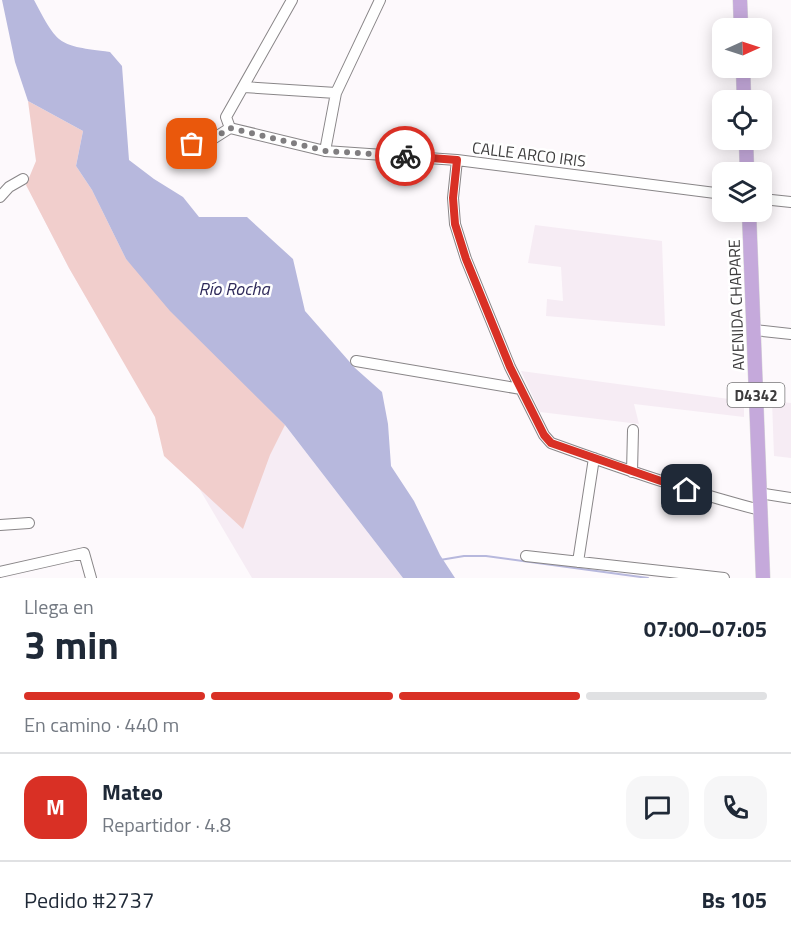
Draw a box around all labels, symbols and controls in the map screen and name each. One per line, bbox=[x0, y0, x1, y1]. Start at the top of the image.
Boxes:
north arrow bbox=[712, 18, 772, 78]
map controls bbox=[712, 18, 772, 222]
button: locate bbox=[712, 90, 772, 150]
pin bbox=[166, 118, 217, 169]
courier bbox=[375, 126, 435, 186]
icon: bag bbox=[175, 127, 208, 160]
street label: CALLE ARCO IRIS bbox=[471, 135, 587, 173]
icon: bike bbox=[389, 140, 422, 173]
button: layers bbox=[712, 162, 772, 222]
street label: AVENIDA CHAPARE bbox=[722, 239, 750, 371]
water label: Río Rocha bbox=[199, 275, 270, 302]
road number: D4342 bbox=[728, 383, 784, 407]
pin bbox=[661, 464, 712, 515]
icon: home bbox=[670, 473, 703, 506]
text: Llega en bbox=[24, 591, 94, 622]
text: 07:00–07:05 bbox=[644, 612, 767, 646]
text: 3 min bbox=[24, 615, 119, 674]
text: En camino · 440 m bbox=[24, 709, 179, 740]
text: Mateo bbox=[102, 775, 163, 809]
button: chat bbox=[626, 776, 689, 839]
button: phone bbox=[704, 776, 767, 839]
text: M bbox=[46, 790, 65, 824]
text: Repartidor · 4.8 bbox=[102, 809, 231, 840]
text: Pedido #2737 bbox=[24, 883, 154, 917]
text: Bs 105 bbox=[701, 883, 767, 917]

